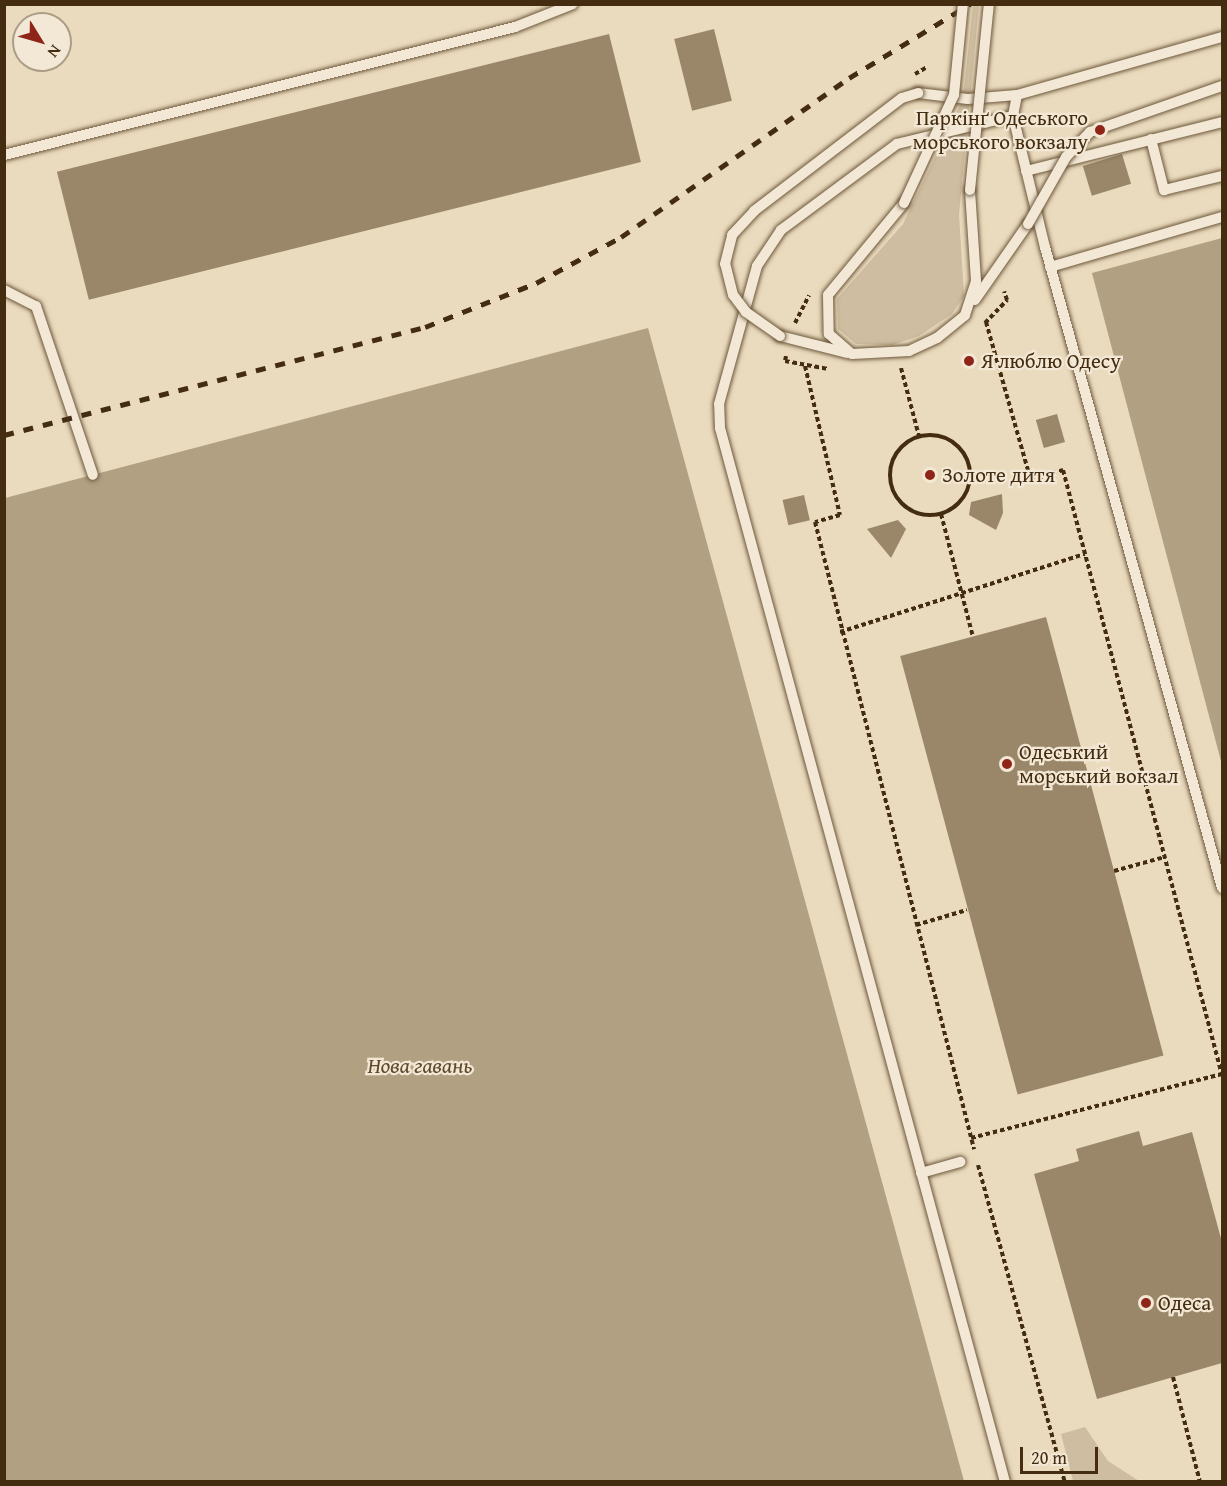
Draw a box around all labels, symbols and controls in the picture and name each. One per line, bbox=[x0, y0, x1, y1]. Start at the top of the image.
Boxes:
north arrow bbox=[12, 12, 72, 72]
text: N bbox=[42, 40, 68, 63]
place label: Паркінґ Одеського морського вокзалу bbox=[912, 105, 1088, 155]
marker: Паркінґ Одеського морського вокзалу bbox=[1093, 123, 1107, 137]
place label: Я люблю Одесу bbox=[981, 348, 1121, 374]
marker: Я люблю Одесу bbox=[962, 354, 976, 368]
place label: Золоте дитя bbox=[942, 462, 1055, 488]
marker: Золоте дитя bbox=[923, 468, 937, 482]
place label: Одеський морський вокзал bbox=[1019, 739, 1178, 789]
marker: Одеський морський вокзал bbox=[1000, 757, 1014, 771]
water label: Нова гавань bbox=[368, 1053, 472, 1079]
place label: Одеса bbox=[1158, 1290, 1211, 1316]
marker: Одеса bbox=[1139, 1296, 1153, 1310]
scale bar bbox=[1023, 1435, 1101, 1473]
text: 20 m bbox=[1031, 1444, 1067, 1471]

